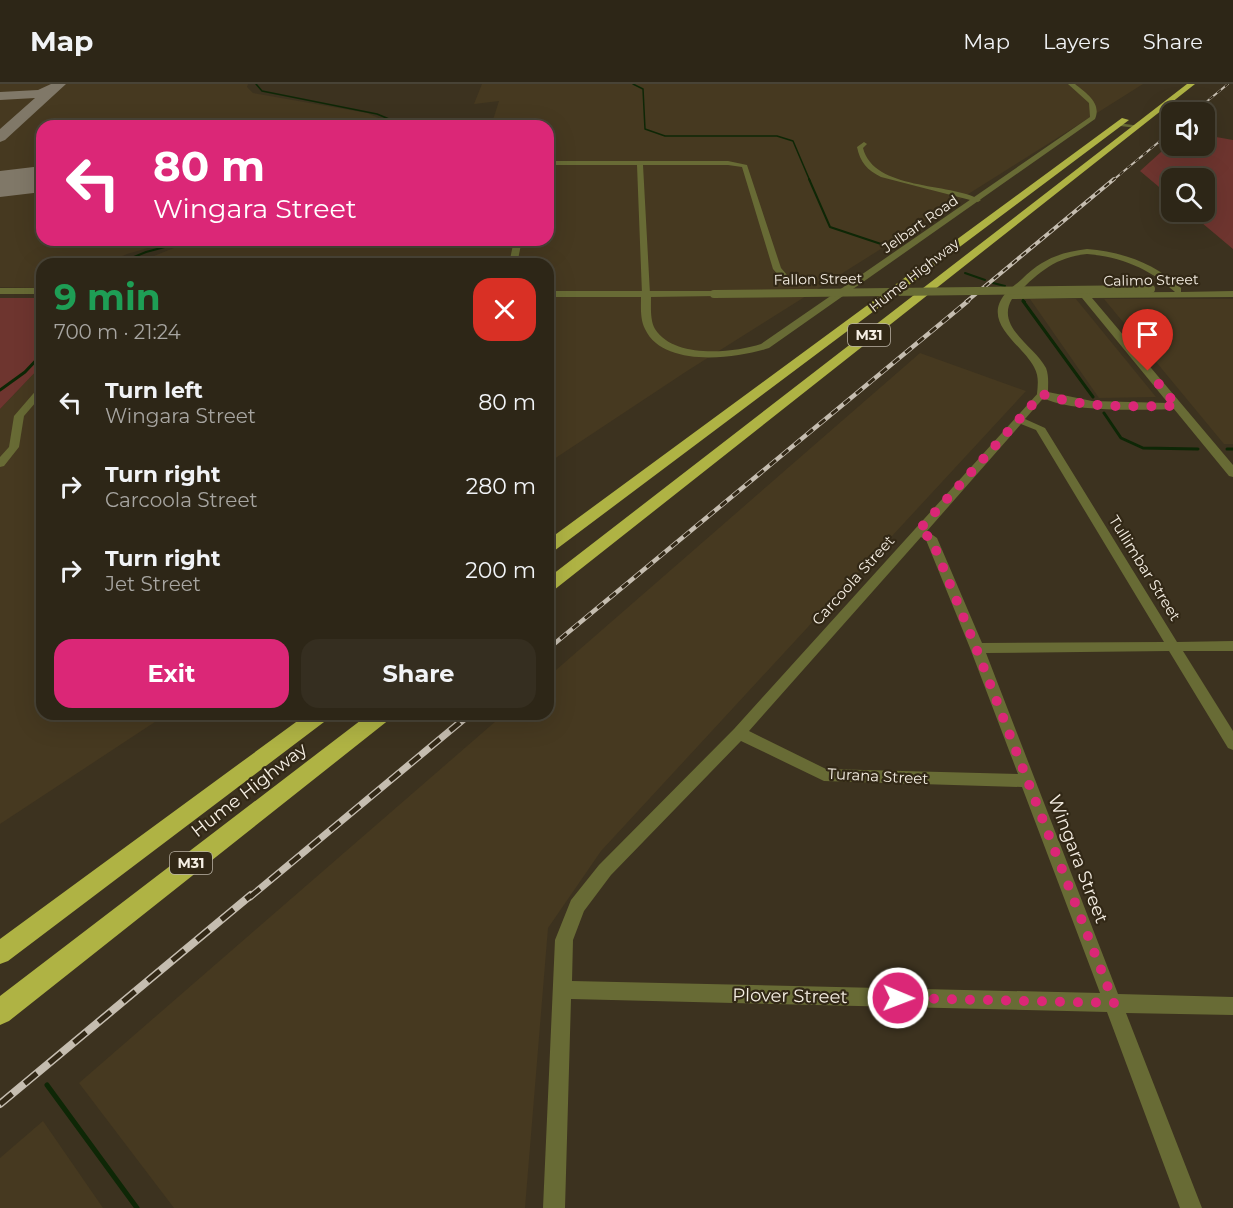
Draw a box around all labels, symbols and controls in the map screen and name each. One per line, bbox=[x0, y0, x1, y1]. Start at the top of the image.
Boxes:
text: Map bbox=[30, 24, 93, 58]
text: Map bbox=[963, 29, 1010, 54]
text: Layers bbox=[1043, 29, 1110, 54]
text: Share bbox=[1143, 29, 1203, 54]
map controls bbox=[1161, 102, 1215, 222]
button: sound bbox=[1161, 102, 1215, 156]
text: 80 m bbox=[153, 140, 265, 192]
icon: left bbox=[54, 144, 132, 222]
button: search bbox=[1161, 168, 1215, 222]
street label: Jelbart Road bbox=[878, 191, 962, 257]
text: Wingara Street bbox=[153, 192, 357, 225]
street label: Hume Highway bbox=[865, 234, 963, 316]
street label: Fallon Street bbox=[774, 269, 863, 289]
street label: Calimo Street bbox=[1103, 270, 1199, 290]
text: 9 min bbox=[54, 275, 161, 319]
button: close bbox=[473, 278, 536, 341]
pin bbox=[1122, 309, 1173, 371]
icon: arrive bbox=[1131, 318, 1164, 351]
text: 700 m · 21:24 bbox=[54, 320, 181, 344]
road number: M31 bbox=[848, 324, 890, 346]
text: Turn left bbox=[105, 377, 203, 404]
icon: left bbox=[54, 386, 87, 419]
text: 80 m bbox=[478, 389, 536, 416]
text: Wingara Street bbox=[105, 404, 256, 428]
text: Turn right bbox=[105, 461, 220, 488]
icon: right bbox=[54, 470, 87, 503]
text: 280 m bbox=[466, 473, 536, 500]
text: Carcoola Street bbox=[105, 488, 258, 512]
street label: Tullimbar Street bbox=[1105, 512, 1185, 624]
street label: Carcoola Street bbox=[808, 531, 898, 629]
text: Turn right bbox=[105, 545, 220, 572]
icon: right bbox=[54, 554, 87, 587]
text: 200 m bbox=[465, 557, 536, 584]
text: Jet Street bbox=[105, 572, 201, 596]
button: Exit bbox=[54, 639, 289, 708]
button: Share bbox=[301, 639, 536, 708]
street label: Hume Highway bbox=[187, 738, 311, 842]
street label: Turana Street bbox=[827, 764, 929, 788]
street label: Wingara Street bbox=[1043, 792, 1113, 926]
road number: M31 bbox=[170, 852, 212, 874]
position arrow bbox=[866, 966, 930, 1030]
street label: Plover Street bbox=[732, 984, 848, 1008]

